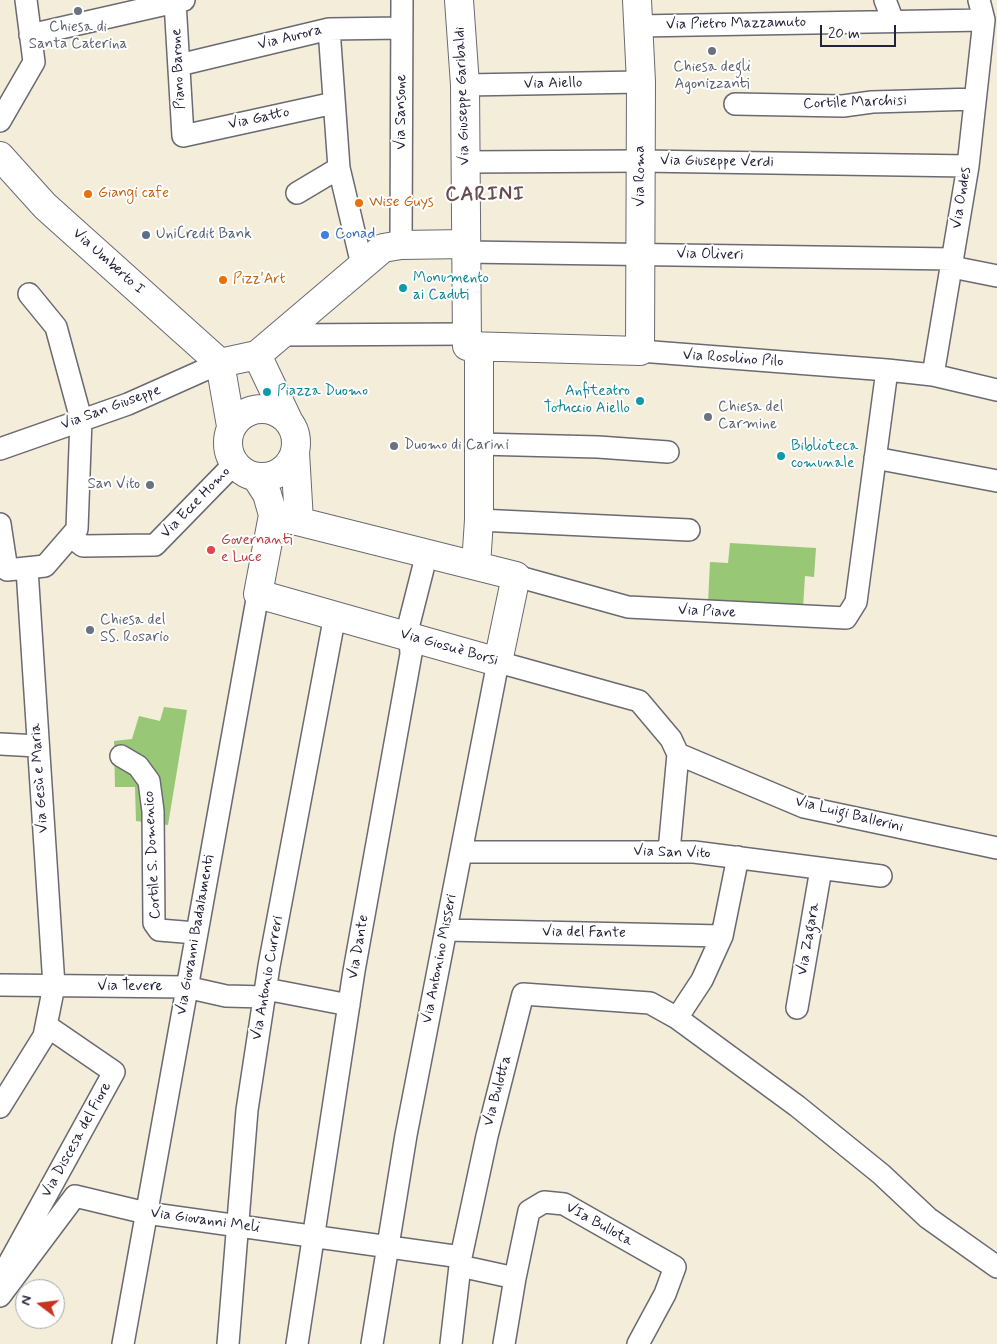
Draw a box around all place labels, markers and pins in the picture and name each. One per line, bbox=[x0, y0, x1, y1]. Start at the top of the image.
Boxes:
marker: Chiesa di Santa Caterina bbox=[72, 5, 84, 17]
place label: Chiesa di Santa Caterina bbox=[29, 19, 127, 54]
marker: Chiesa degli Agonizzanti bbox=[706, 45, 718, 57]
place label: Chiesa degli Agonizzanti bbox=[673, 59, 751, 94]
place label: Giangi cafe bbox=[98, 185, 169, 203]
marker: Giangi cafe bbox=[82, 188, 94, 200]
place label: Wise Guys bbox=[369, 194, 434, 212]
marker: Wise Guys bbox=[353, 197, 365, 209]
place label: UniCredit Bank bbox=[156, 226, 252, 244]
place label: Conad bbox=[335, 226, 375, 244]
marker: UniCredit Bank bbox=[140, 229, 152, 241]
marker: Conad bbox=[319, 229, 331, 241]
place label: Monumento ai Caduti bbox=[413, 270, 489, 305]
place label: Pizz'Art bbox=[233, 271, 285, 289]
marker: Pizz'Art bbox=[217, 274, 229, 286]
marker: Monumento ai Caduti bbox=[397, 282, 409, 294]
place label: Piazza Duomo bbox=[277, 383, 368, 401]
place label: Anfiteatro Totuccio Aiello bbox=[544, 383, 630, 418]
marker: Piazza Duomo bbox=[261, 386, 273, 398]
marker: Anfiteatro Totuccio Aiello bbox=[634, 395, 646, 407]
place label: Chiesa del Carmine bbox=[718, 399, 784, 434]
marker: Chiesa del Carmine bbox=[702, 411, 714, 423]
place label: Duomo di Carini bbox=[404, 437, 509, 455]
place label: Biblioteca comunale bbox=[791, 438, 858, 473]
marker: Duomo di Carini bbox=[388, 440, 400, 452]
marker: Biblioteca comunale bbox=[775, 450, 787, 462]
place label: San Vito bbox=[87, 476, 140, 494]
marker: San Vito bbox=[144, 479, 156, 491]
place label: Governanti e Luce bbox=[221, 532, 292, 567]
marker: Governanti e Luce bbox=[205, 544, 217, 556]
place label: Chiesa del SS. Rosario bbox=[100, 612, 169, 647]
marker: Chiesa del SS. Rosario bbox=[84, 624, 96, 636]

